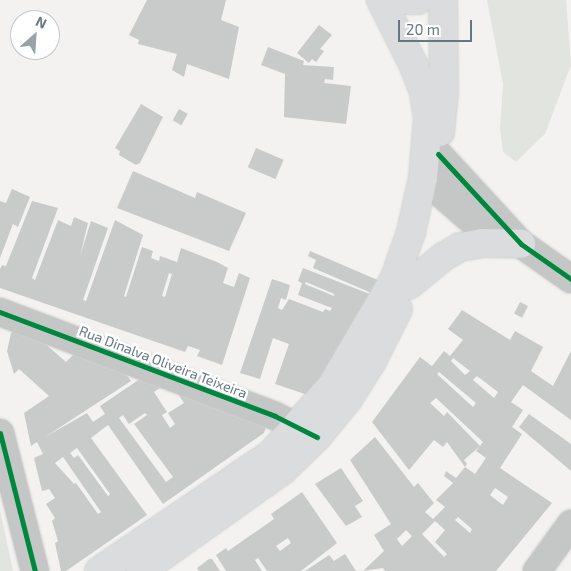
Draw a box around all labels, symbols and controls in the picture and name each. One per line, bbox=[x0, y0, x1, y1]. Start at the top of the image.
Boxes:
north arrow bbox=[10, 10, 60, 60]
scale bar bbox=[401, 10, 475, 42]
text: N bbox=[33, 12, 50, 32]
text: 20 m bbox=[406, 20, 440, 38]
street label: Rua Dinalva Oliveira Teixeira bbox=[77, 322, 249, 402]

